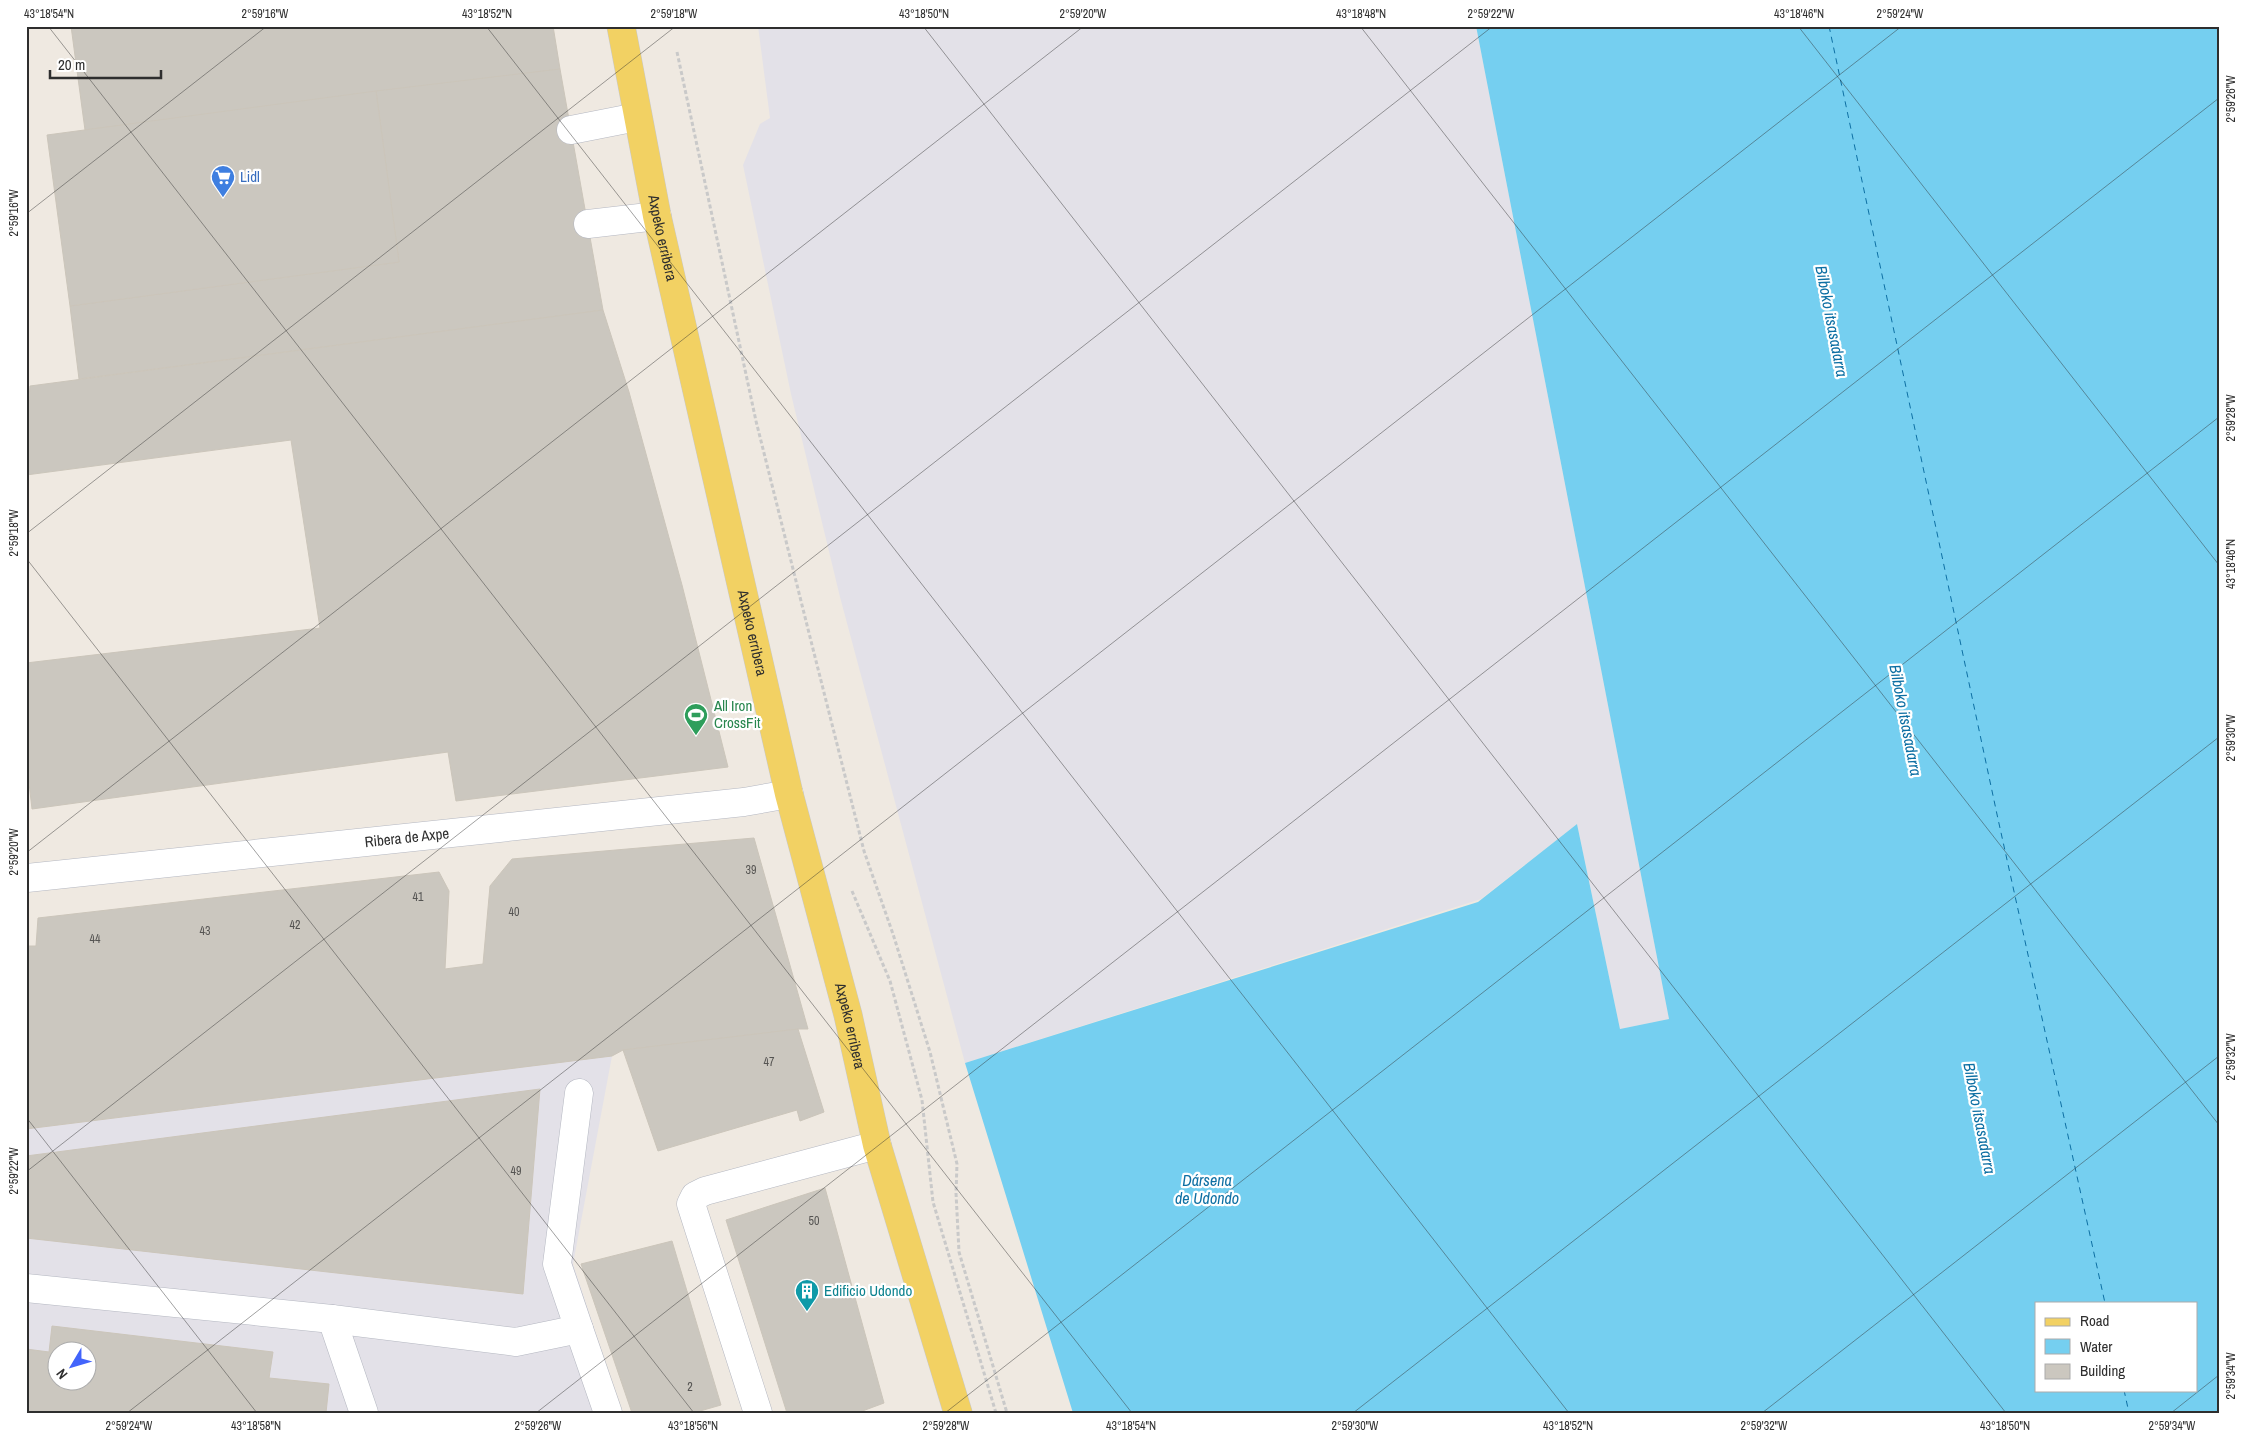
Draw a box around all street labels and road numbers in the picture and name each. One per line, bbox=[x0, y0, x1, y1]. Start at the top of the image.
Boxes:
street label: Axpeko erribera bbox=[643, 192, 683, 283]
street label: Axpeko erribera bbox=[732, 587, 773, 678]
street label: Ribera de Axpe bbox=[364, 822, 450, 852]
street label: Axpeko erribera bbox=[830, 980, 871, 1071]

